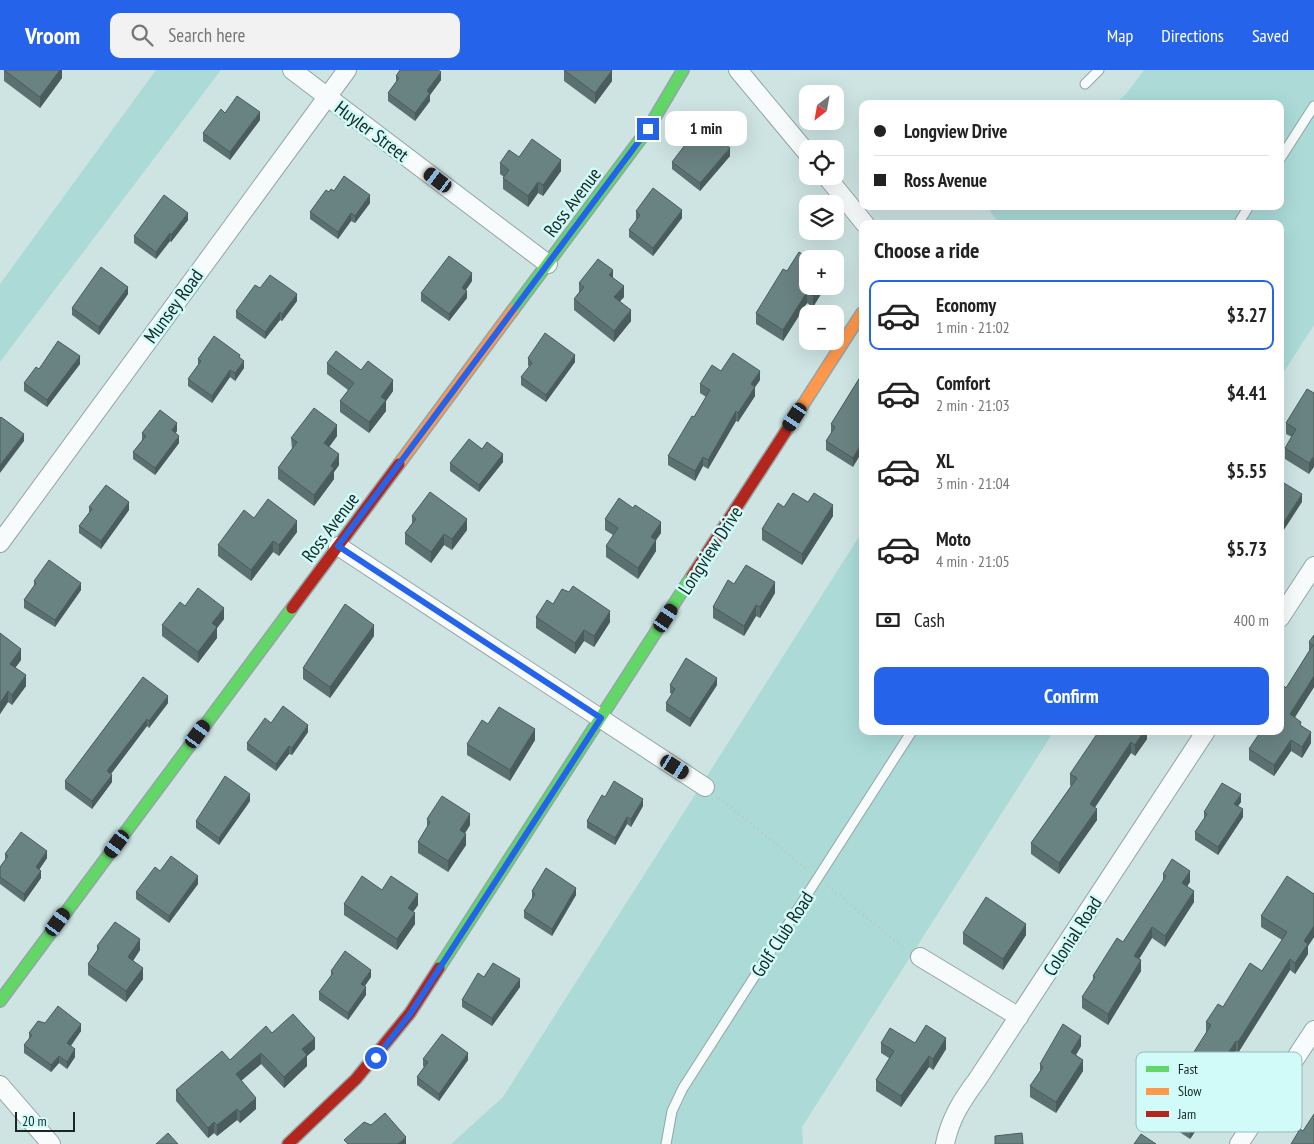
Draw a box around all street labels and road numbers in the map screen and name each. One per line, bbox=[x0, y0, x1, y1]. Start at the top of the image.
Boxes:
street label: Huyler Street bbox=[330, 95, 414, 167]
street label: Ross Avenue bbox=[538, 162, 606, 242]
street label: Munsey Road bbox=[138, 264, 208, 348]
street label: Ross Avenue bbox=[296, 487, 364, 567]
street label: Longview Drive bbox=[673, 501, 747, 599]
street label: Golf Club Road bbox=[746, 887, 818, 981]
street label: Colonial Road bbox=[1037, 892, 1107, 980]

